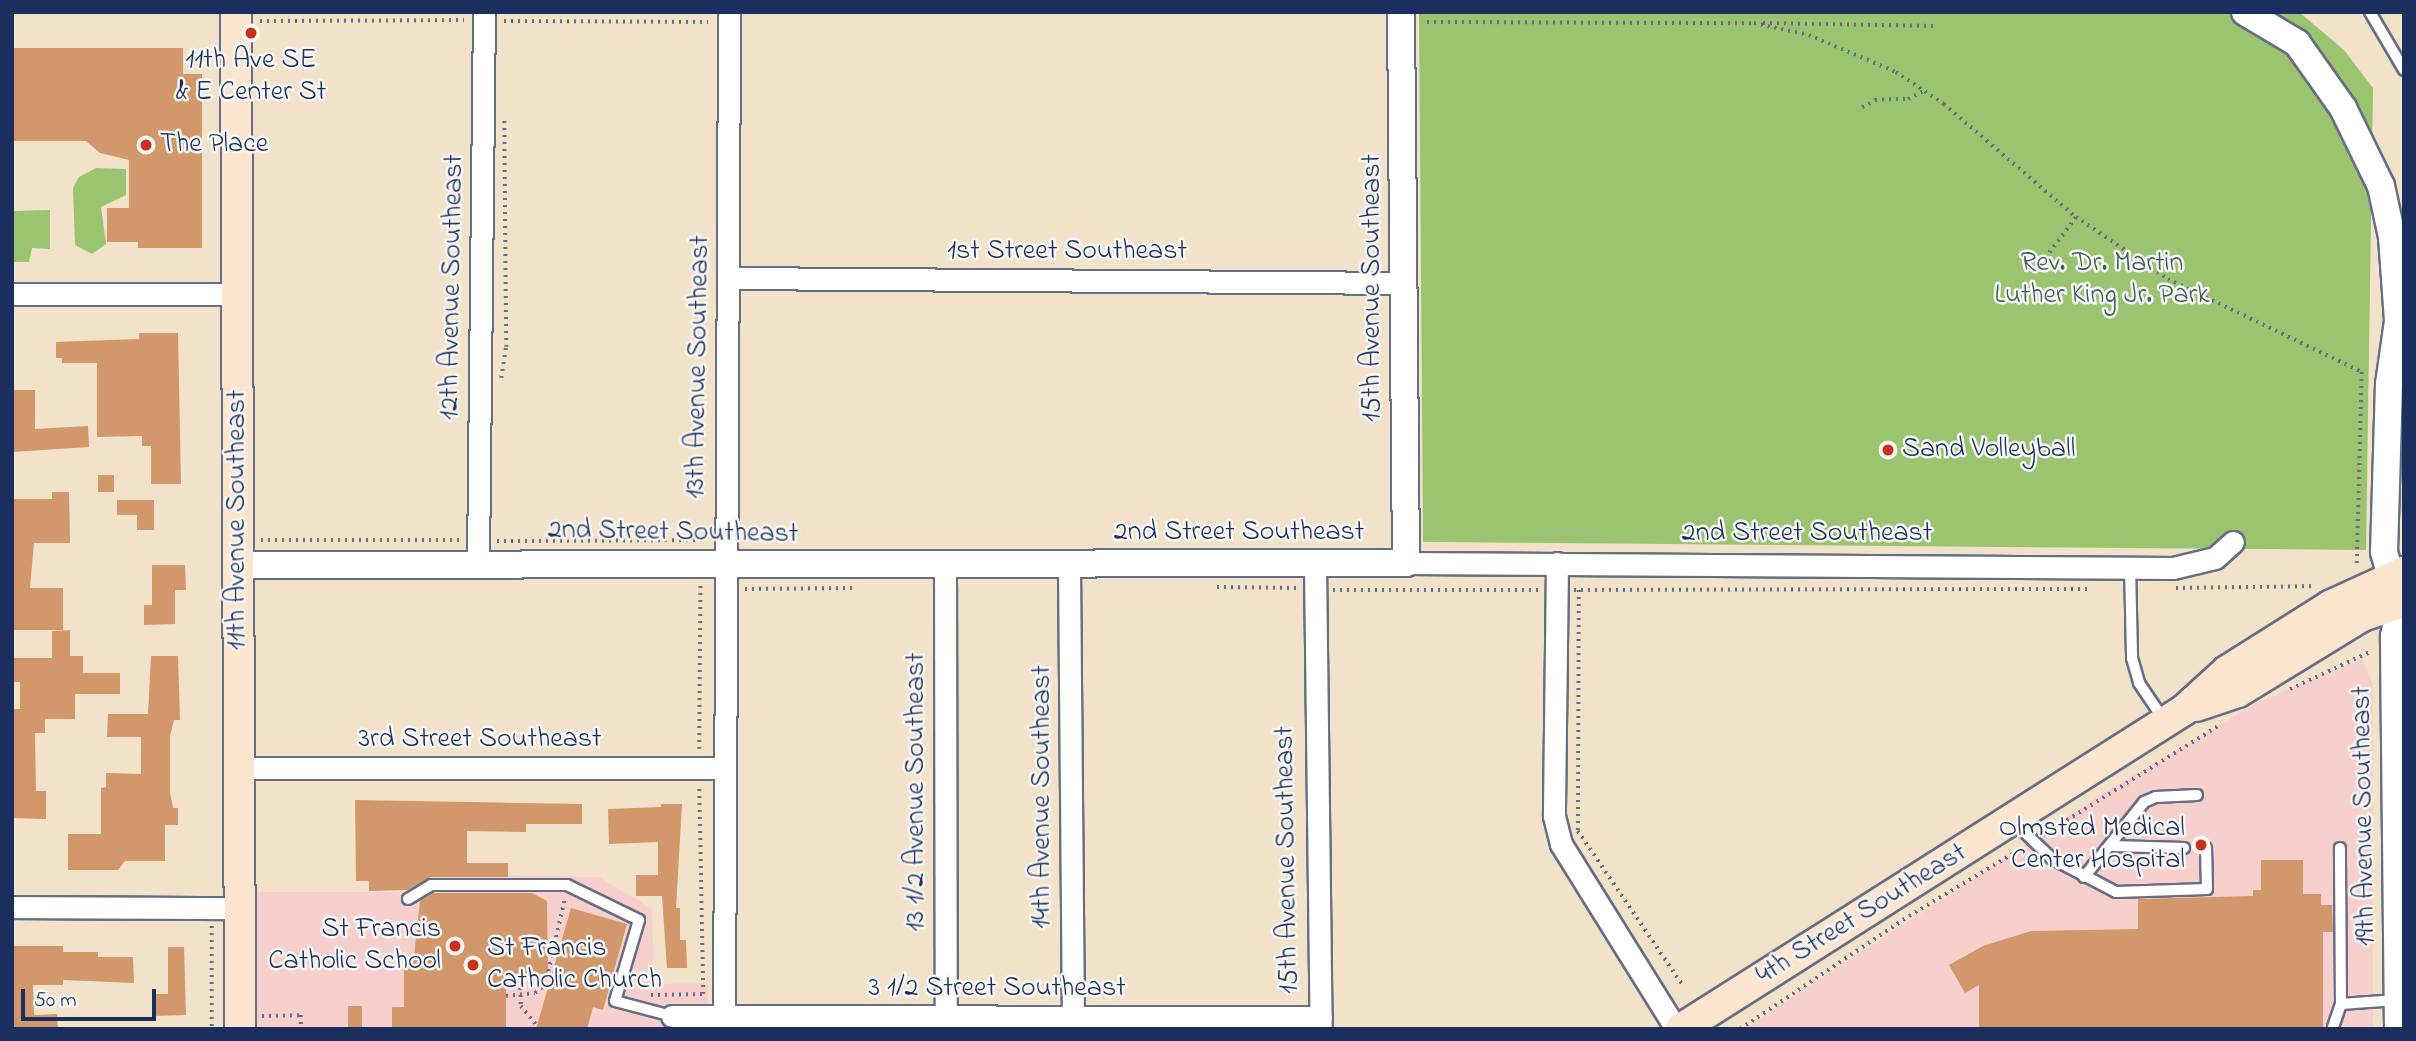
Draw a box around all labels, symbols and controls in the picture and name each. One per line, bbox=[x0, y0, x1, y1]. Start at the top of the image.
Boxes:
marker: 11th Ave SE & E Center St bbox=[243, 25, 259, 41]
place label: 11th Ave SE & E Center St bbox=[176, 44, 326, 110]
place label: The Place bbox=[160, 128, 268, 162]
marker: The Place bbox=[138, 137, 154, 153]
street label: 12th Avenue Southeast bbox=[434, 154, 472, 420]
street label: 15th Avenue Southeast bbox=[1356, 154, 1390, 422]
street label: 13th Avenue Southeast bbox=[680, 235, 718, 499]
street label: 1st Street Southeast bbox=[947, 235, 1187, 269]
park label: Rev. Dr. Martin Luther King Jr. Park bbox=[1995, 247, 2209, 313]
street label: 11th Avenue Southeast bbox=[221, 390, 255, 650]
place label: Sand Volleyball bbox=[1902, 433, 2075, 467]
marker: Sand Volleyball bbox=[1880, 442, 1896, 458]
street label: 2nd Street Southeast bbox=[547, 514, 799, 552]
street label: 2nd Street Southeast bbox=[1114, 516, 1364, 550]
street label: 2nd Street Southeast bbox=[1682, 517, 1932, 551]
street label: 13 1/2 Avenue Southeast bbox=[900, 652, 934, 932]
street label: 14th Avenue Southeast bbox=[1026, 665, 1060, 929]
street label: 19th Avenue Southeast bbox=[2346, 686, 2384, 946]
street label: 3rd Street Southeast bbox=[358, 723, 602, 757]
street label: 15th Avenue Southeast bbox=[1269, 726, 1307, 994]
place label: Olmsted Medical Center Hospital bbox=[1999, 812, 2185, 878]
marker: Olmsted Medical Center Hospital bbox=[2191, 835, 2211, 855]
street label: 4th Street Southeast bbox=[1751, 837, 1973, 993]
place label: St Francis Catholic School bbox=[268, 913, 441, 979]
place label: St Francis Catholic Church bbox=[487, 932, 662, 998]
marker: St Francis Catholic School bbox=[447, 938, 463, 954]
marker: St Francis Catholic Church bbox=[465, 957, 481, 973]
street label: 3 1/2 Street Southeast bbox=[868, 972, 1126, 1006]
scale bar bbox=[24, 974, 159, 1018]
text: 50 m bbox=[34, 986, 77, 1016]

